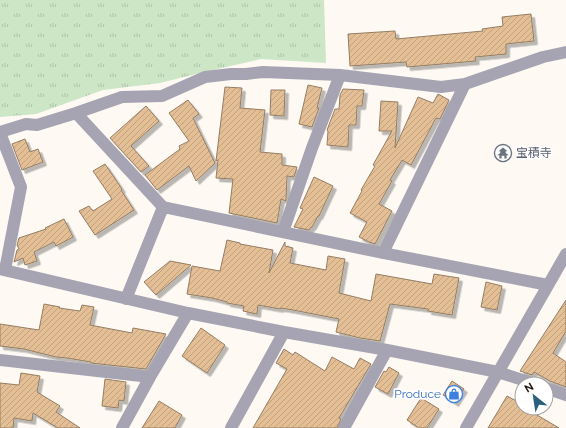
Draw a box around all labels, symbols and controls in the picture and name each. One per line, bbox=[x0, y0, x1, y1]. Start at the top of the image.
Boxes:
temple icon: 宝積寺 bbox=[493, 143, 513, 163]
place label: 宝積寺 bbox=[516, 146, 552, 160]
north arrow bbox=[514, 376, 554, 416]
text: N bbox=[522, 380, 536, 396]
shop icon: Produce bbox=[444, 384, 464, 404]
place label: Produce bbox=[394, 387, 441, 401]

